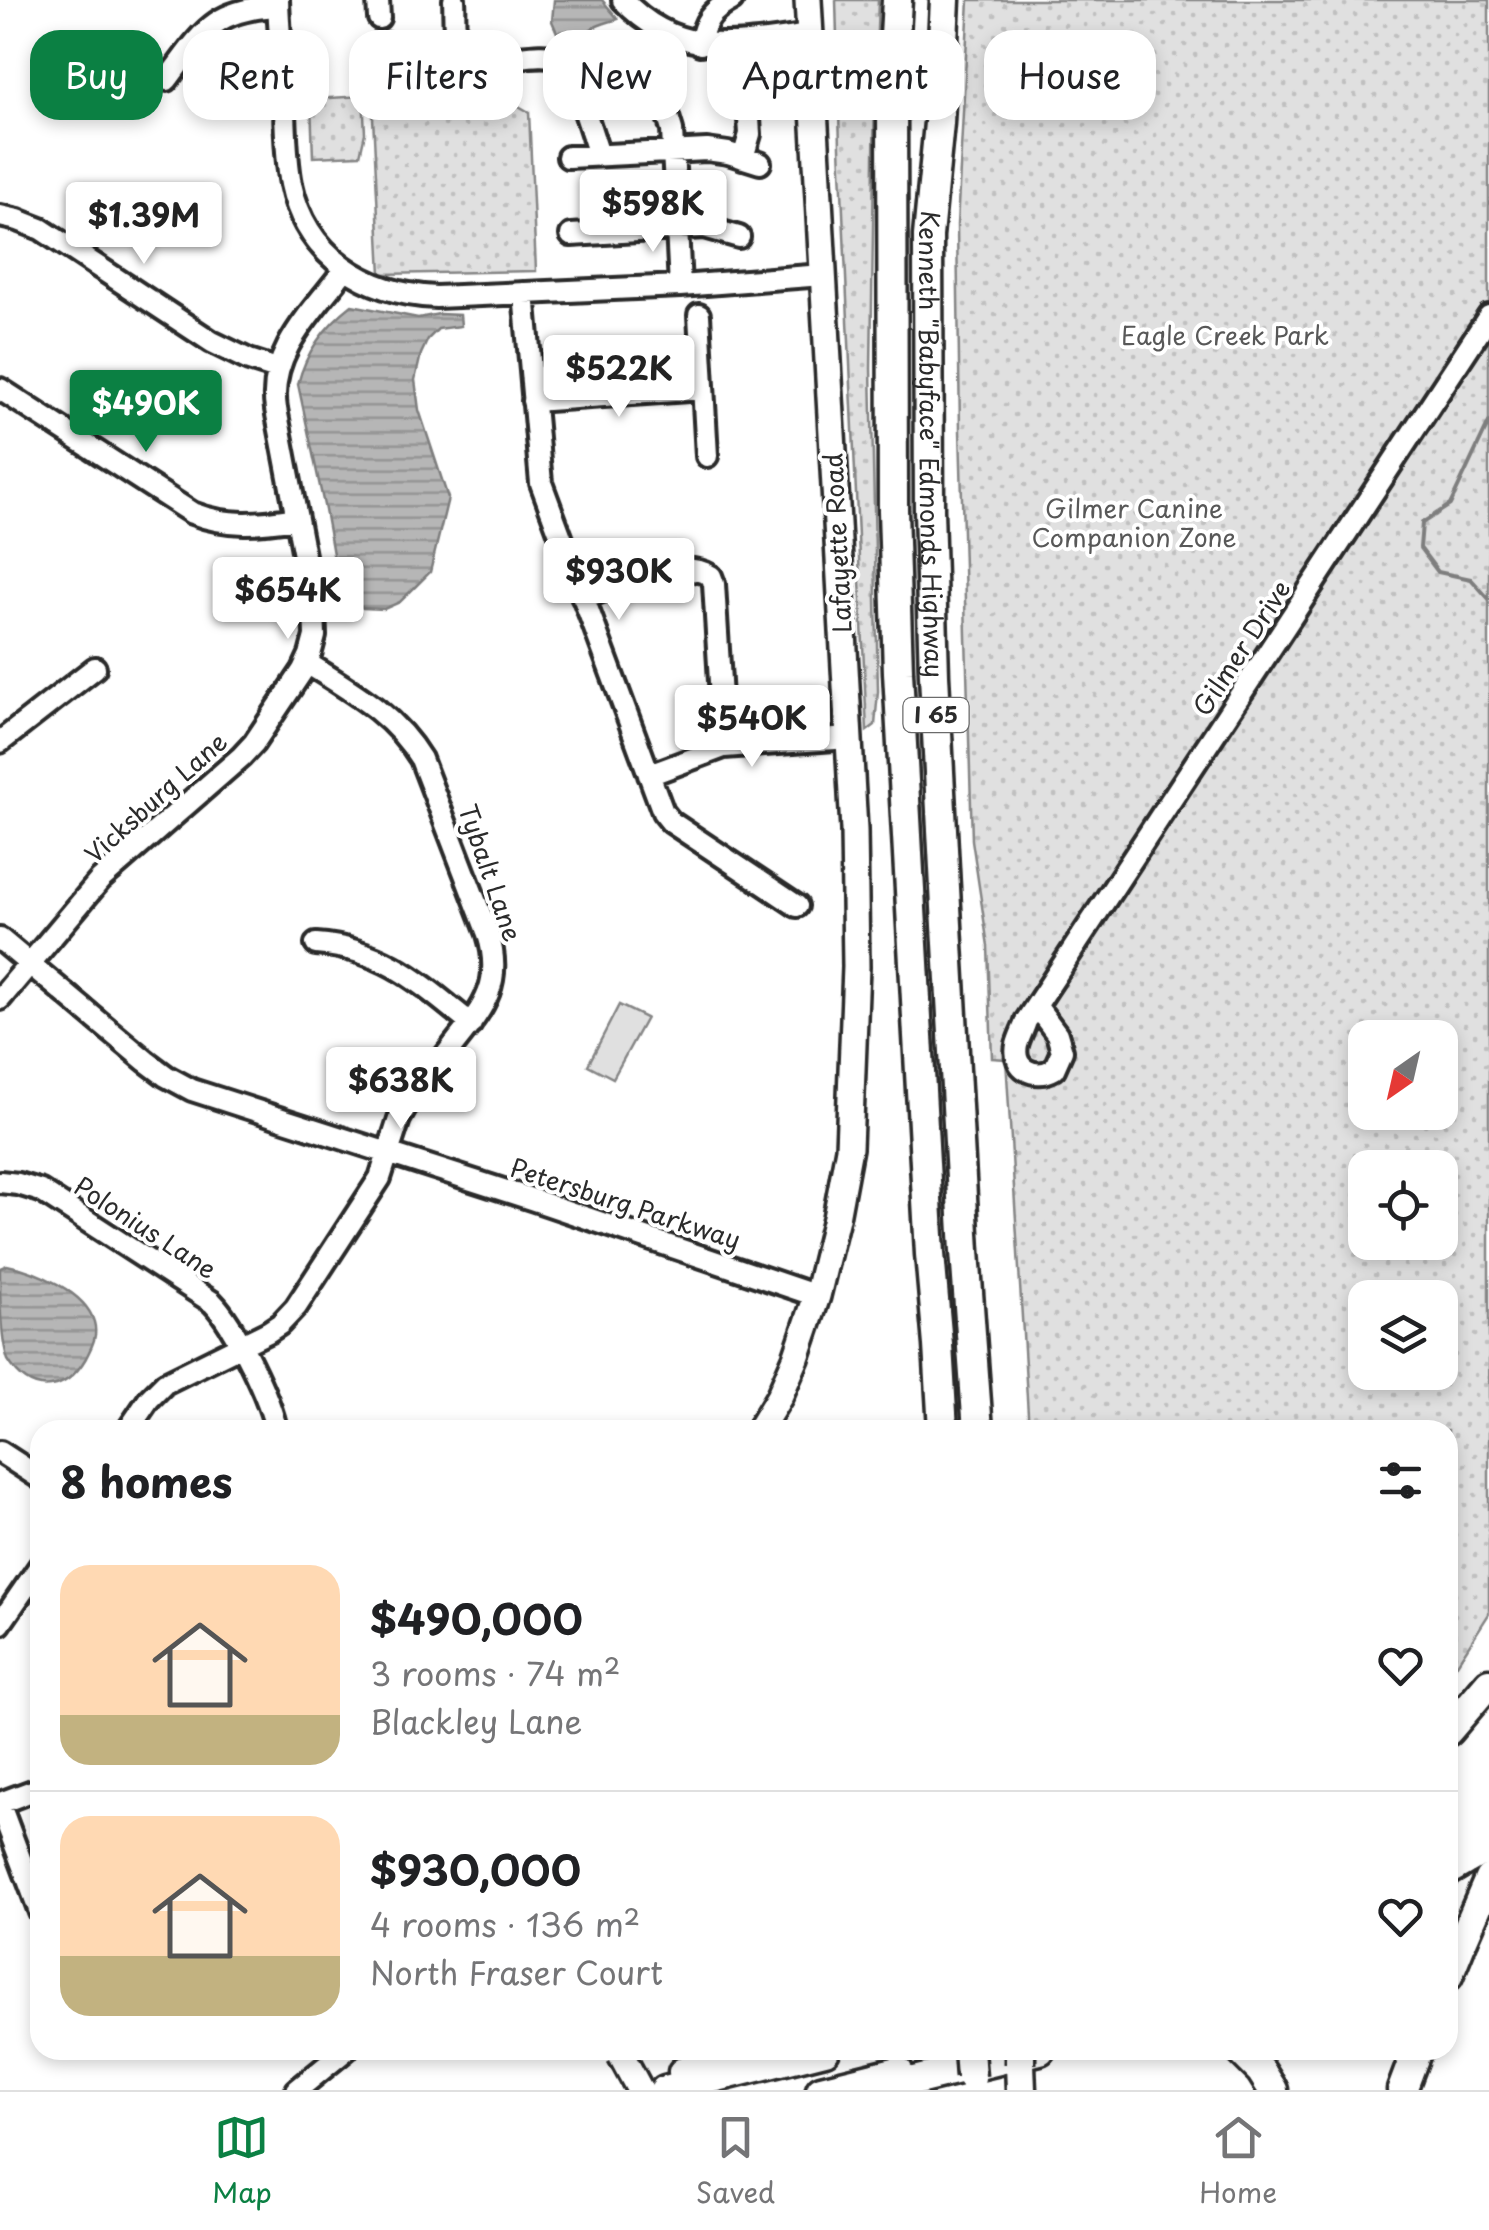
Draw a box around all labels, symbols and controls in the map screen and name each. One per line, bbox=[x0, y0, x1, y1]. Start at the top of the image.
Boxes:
chip: Buy bbox=[30, 30, 163, 120]
chip: Rent bbox=[183, 30, 329, 120]
chip: Filters bbox=[349, 30, 523, 120]
chip: New bbox=[543, 30, 687, 120]
chip: Apartment bbox=[707, 30, 964, 120]
chip: House bbox=[984, 30, 1156, 120]
pin: $598K bbox=[583, 170, 723, 255]
text: $598K bbox=[602, 178, 704, 226]
pin: $1.39M bbox=[63, 182, 225, 267]
text: $1.39M bbox=[88, 190, 200, 238]
street label: Kenneth "Babyface" Edmonds Highway bbox=[910, 209, 954, 678]
park label: Eagle Creek Park bbox=[1121, 316, 1329, 354]
pin: $522K bbox=[549, 335, 689, 420]
text: $522K bbox=[565, 343, 673, 391]
pin: $490K bbox=[76, 370, 216, 455]
text: $490K bbox=[92, 378, 200, 426]
street label: Lafayette Road bbox=[813, 452, 861, 634]
park label: Gilmer Canine Companion Zone bbox=[1031, 489, 1237, 556]
pin: $930K bbox=[549, 538, 689, 623]
text: $930K bbox=[565, 546, 673, 594]
pin: $654K bbox=[218, 557, 358, 642]
text: $654K bbox=[235, 565, 341, 613]
street label: Gilmer Drive bbox=[1183, 572, 1299, 723]
pin: $540K bbox=[682, 685, 822, 770]
text: $540K bbox=[697, 693, 807, 741]
road number: I 65 bbox=[904, 698, 968, 732]
street label: Vicksburg Lane bbox=[76, 723, 235, 872]
street label: Tybalt Lane bbox=[450, 799, 532, 946]
north arrow bbox=[1348, 1020, 1458, 1130]
map controls bbox=[1348, 1020, 1458, 1390]
pin: $638K bbox=[331, 1047, 471, 1132]
text: $638K bbox=[348, 1055, 454, 1103]
street label: Petersburg Parkway bbox=[505, 1148, 745, 1258]
button: locate bbox=[1348, 1150, 1458, 1260]
street label: Polonius Lane bbox=[66, 1167, 225, 1288]
button: layers bbox=[1348, 1280, 1458, 1390]
text: 8 homes bbox=[60, 1449, 233, 1512]
icon: filters bbox=[1373, 1453, 1428, 1508]
text: $490,000 bbox=[370, 1586, 583, 1649]
icon: home bbox=[140, 1605, 260, 1725]
icon: heart bbox=[1373, 1638, 1428, 1693]
text: 3 rooms · 74 m² bbox=[370, 1649, 620, 1697]
text: Blackley Lane bbox=[370, 1697, 582, 1745]
text: $930,000 bbox=[370, 1837, 581, 1900]
icon: home bbox=[140, 1856, 260, 1976]
icon: heart bbox=[1373, 1889, 1428, 1944]
text: 4 rooms · 136 m² bbox=[370, 1900, 640, 1948]
text: North Fraser Court bbox=[370, 1948, 663, 1996]
tab: Map bbox=[212, 2110, 272, 2213]
tab: Saved bbox=[696, 2110, 775, 2213]
tab: Home bbox=[1199, 2110, 1277, 2213]

